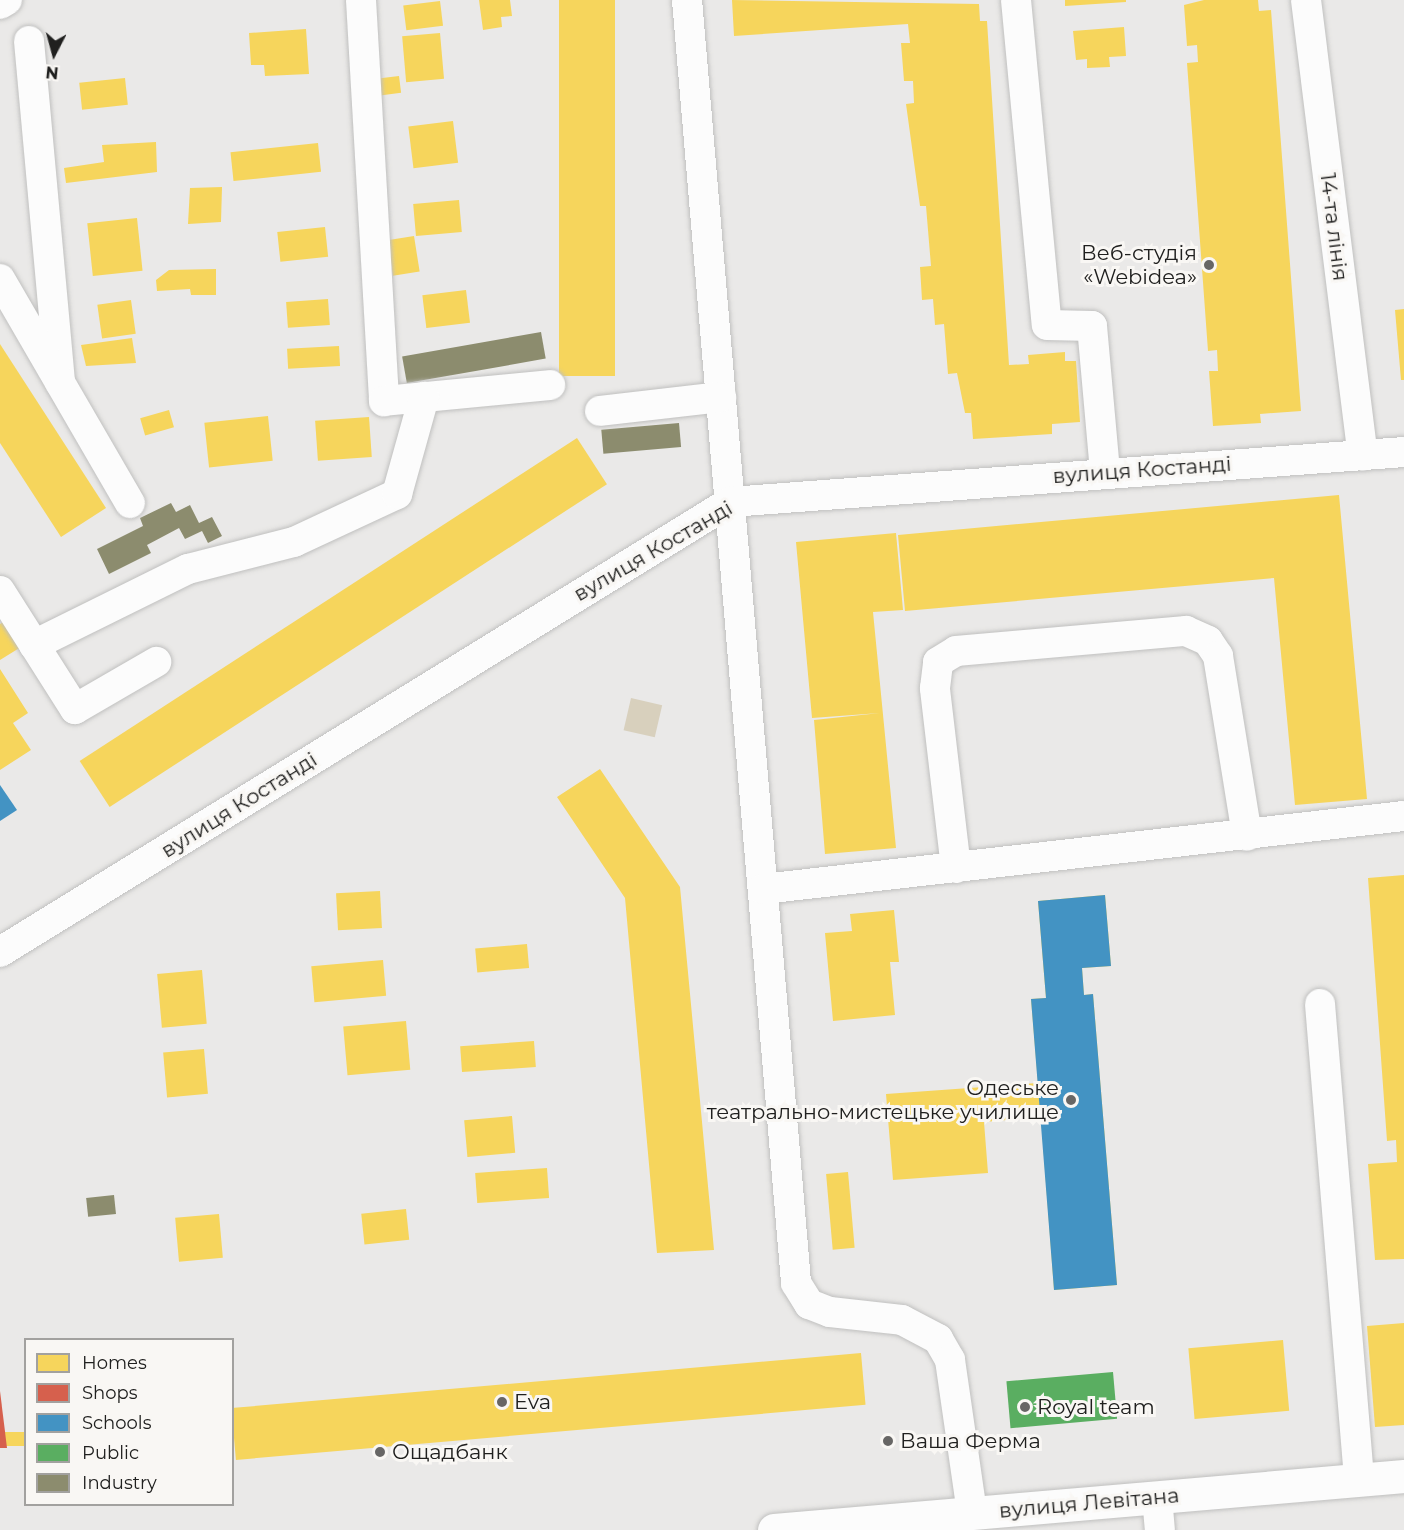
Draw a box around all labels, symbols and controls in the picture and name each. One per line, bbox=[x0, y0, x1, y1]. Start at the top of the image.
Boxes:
north arrow bbox=[24, 24, 84, 84]
text: N bbox=[45, 62, 59, 83]
street label: 14-та лінія bbox=[1315, 172, 1353, 282]
place label: Веб-студія «Webidea» bbox=[1081, 240, 1197, 290]
marker: Веб-студія «Webidea» bbox=[1202, 258, 1216, 272]
street label: вулиця Костанді bbox=[1052, 451, 1232, 489]
street label: вулиця Костанді bbox=[569, 495, 737, 607]
street label: вулиця Костанді bbox=[156, 747, 322, 863]
place label: Одеське театрально-мистецьке училище bbox=[707, 1075, 1059, 1125]
marker: Одеське театрально-мистецьке училище bbox=[1064, 1093, 1078, 1107]
legend bbox=[24, 1338, 234, 1506]
text: Homes bbox=[82, 1352, 147, 1374]
text: Shops bbox=[82, 1382, 138, 1404]
place label: Eva bbox=[514, 1389, 551, 1415]
place label: Royal team bbox=[1037, 1394, 1155, 1420]
marker: Eva bbox=[495, 1395, 509, 1409]
marker: Royal team bbox=[1018, 1400, 1032, 1414]
text: Schools bbox=[82, 1412, 151, 1434]
place label: Ваша Ферма bbox=[900, 1428, 1041, 1454]
marker: Ваша Ферма bbox=[881, 1434, 895, 1448]
place label: Ощадбанк bbox=[392, 1439, 508, 1465]
text: Public bbox=[82, 1442, 139, 1464]
marker: Ощадбанк bbox=[373, 1445, 387, 1459]
text: Industry bbox=[82, 1472, 157, 1494]
street label: вулиця Левітана bbox=[998, 1483, 1180, 1523]

